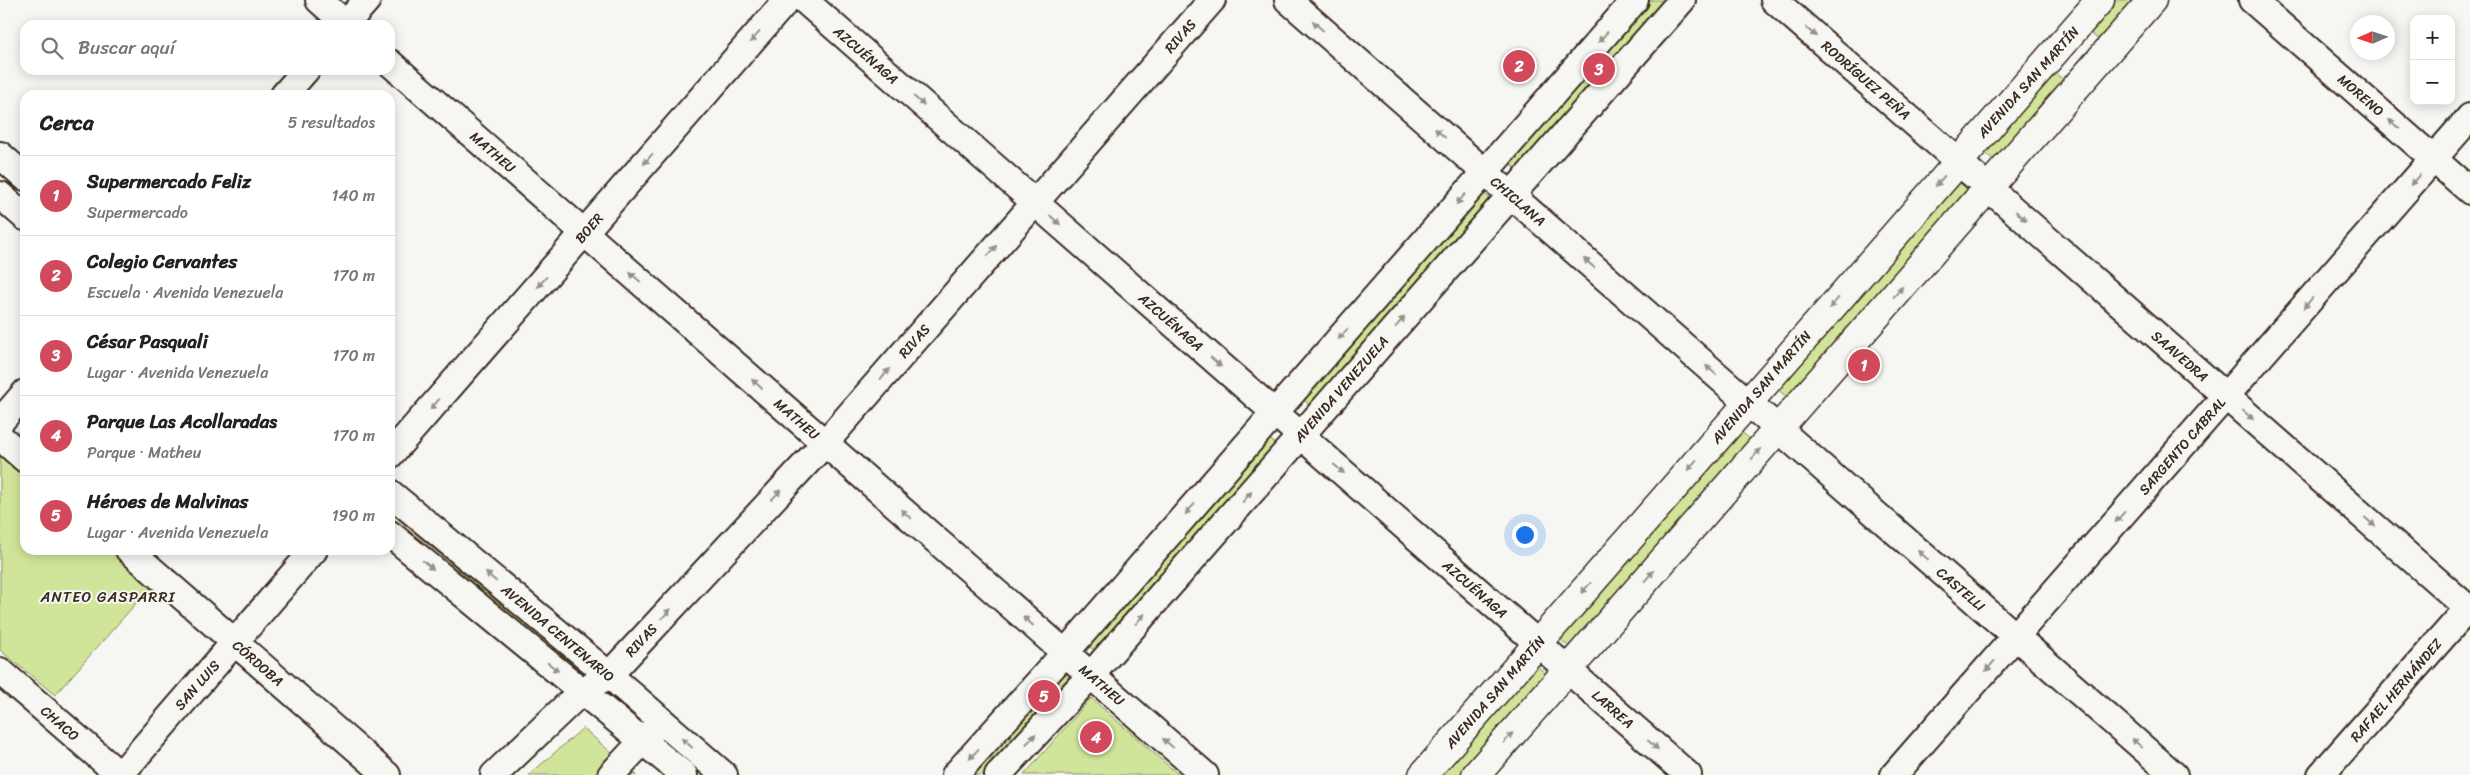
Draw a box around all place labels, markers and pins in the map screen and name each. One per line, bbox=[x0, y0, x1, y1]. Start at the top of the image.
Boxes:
pin: 2 bbox=[1503, 47, 1535, 85]
pin: 3 bbox=[1583, 50, 1615, 88]
pin: 1 bbox=[1848, 346, 1880, 384]
pin: 5 bbox=[1028, 677, 1060, 715]
pin: 4 bbox=[1080, 718, 1112, 756]

